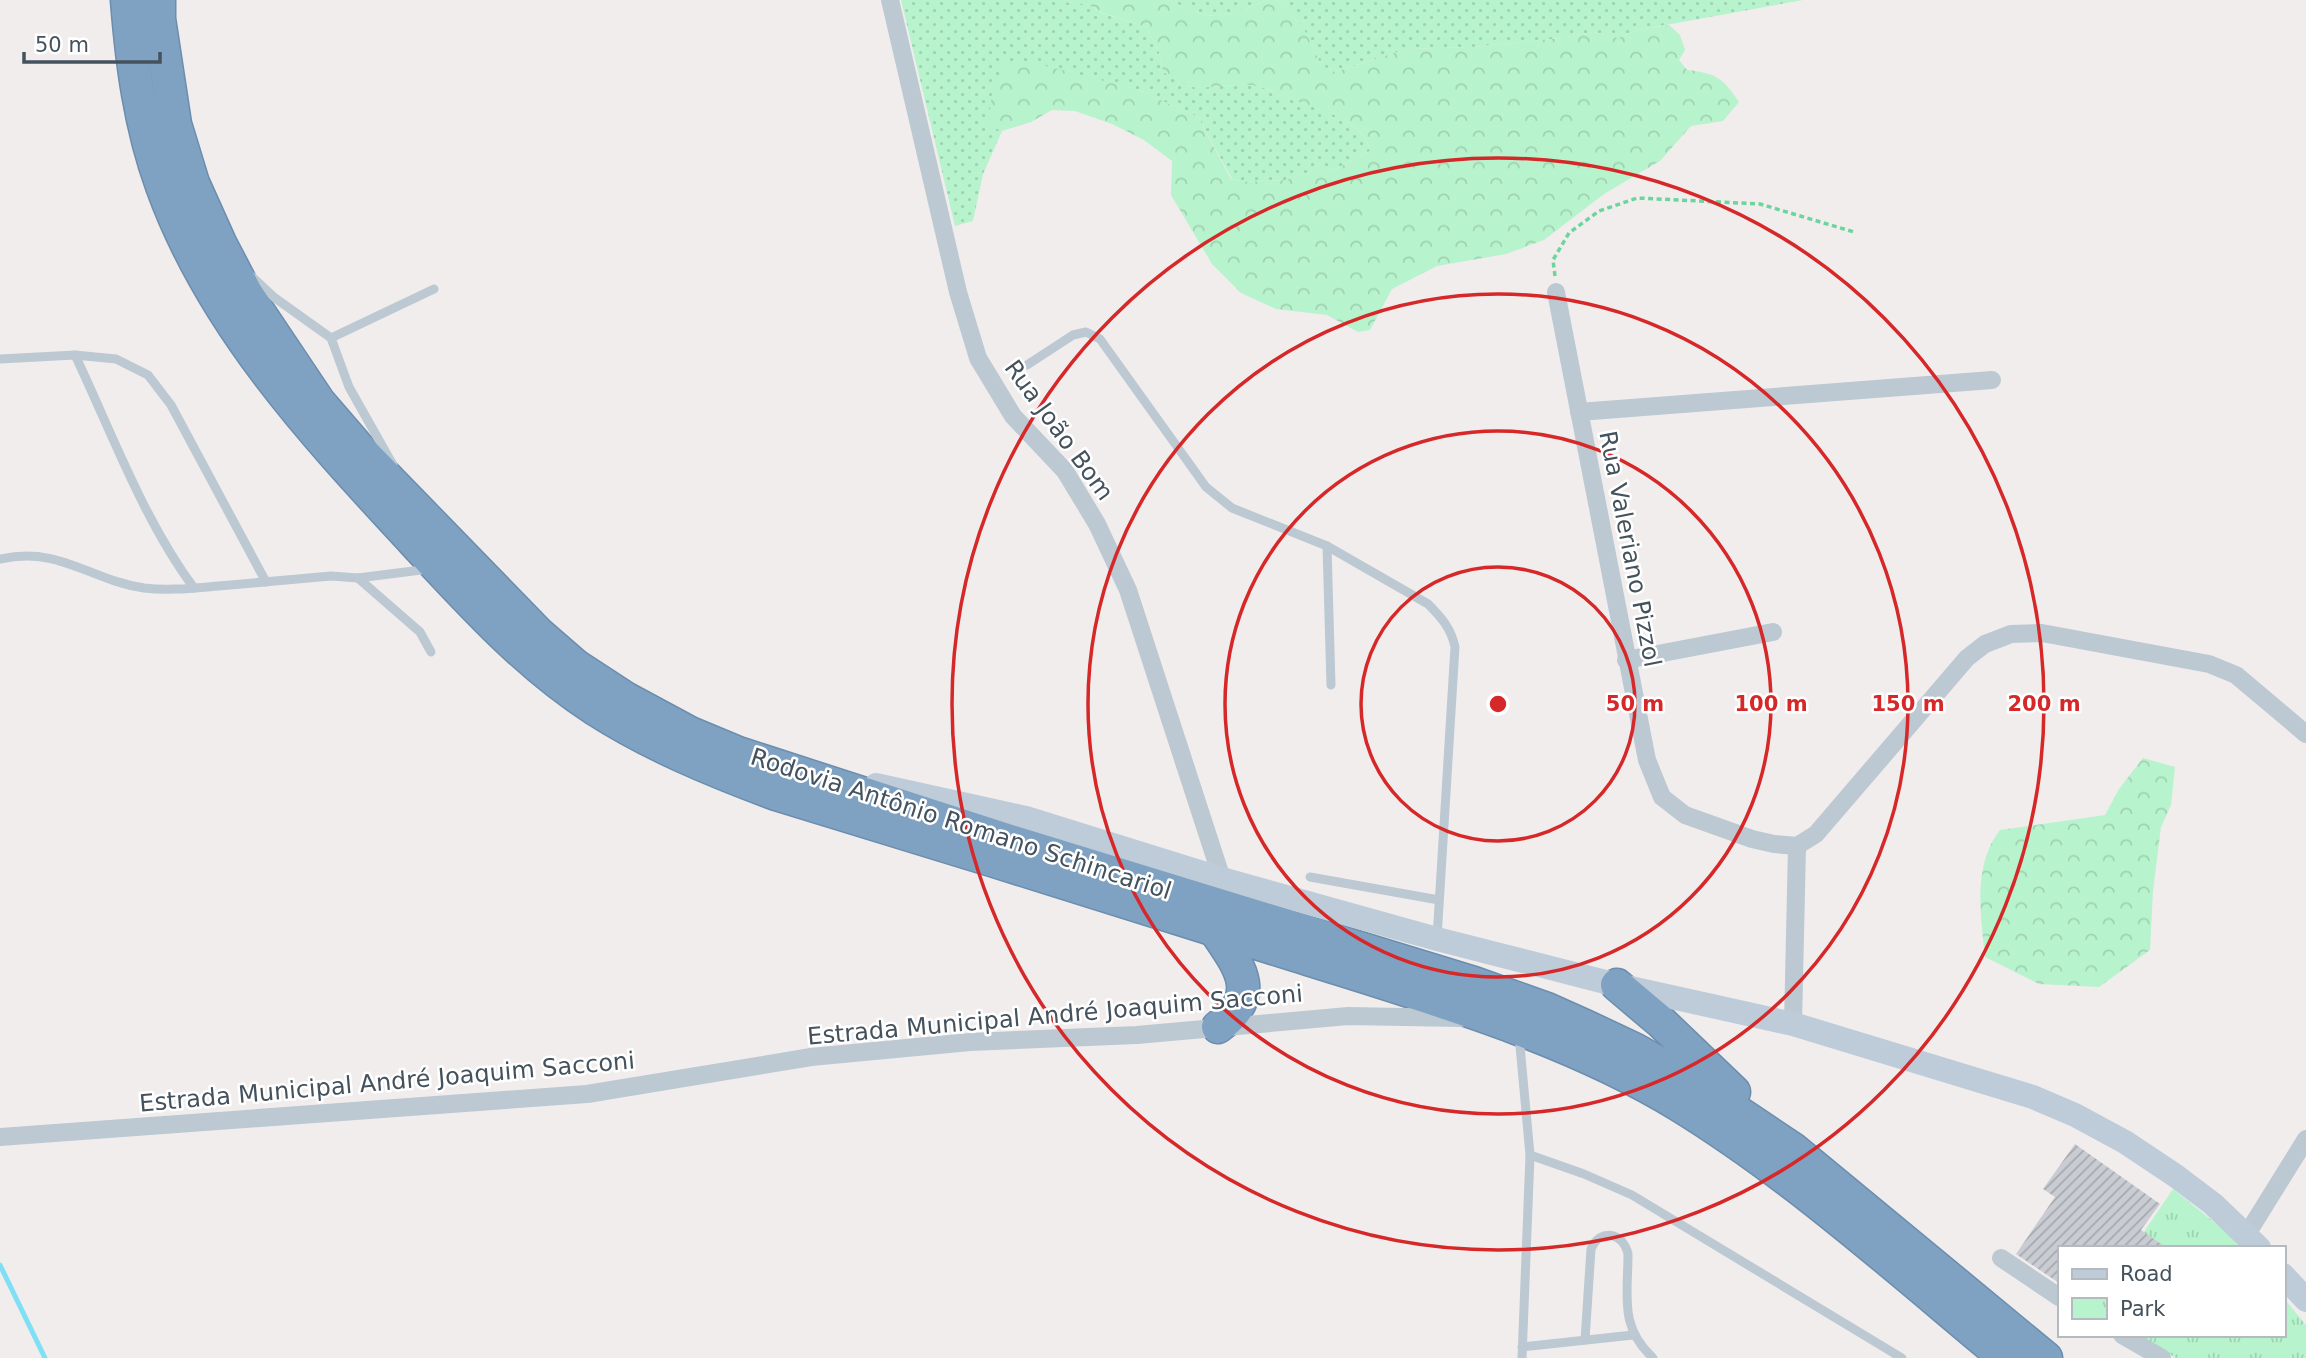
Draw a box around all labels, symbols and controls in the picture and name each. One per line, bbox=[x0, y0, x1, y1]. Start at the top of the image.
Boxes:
scale bar bbox=[24, 21, 161, 65]
text: 50 m bbox=[35, 33, 89, 57]
street label: Rua João Bom bbox=[999, 354, 1119, 506]
street label: Rua Valeriano Pizzol bbox=[1593, 429, 1667, 669]
centre of rings bbox=[1486, 692, 1510, 716]
text: 50 m bbox=[1606, 692, 1664, 716]
text: 100 m bbox=[1734, 692, 1808, 716]
text: 150 m bbox=[1871, 692, 1945, 716]
text: 200 m bbox=[2007, 692, 2081, 716]
street label: Rodovia Antônio Romano Schincariol bbox=[747, 743, 1175, 905]
street label: Estrada Municipal André Joaquim Sacconi bbox=[806, 979, 1304, 1051]
street label: Estrada Municipal André Joaquim Sacconi bbox=[138, 1046, 636, 1118]
legend bbox=[2058, 1246, 2285, 1337]
text: Road bbox=[2120, 1262, 2173, 1286]
text: Park bbox=[2120, 1297, 2166, 1321]

